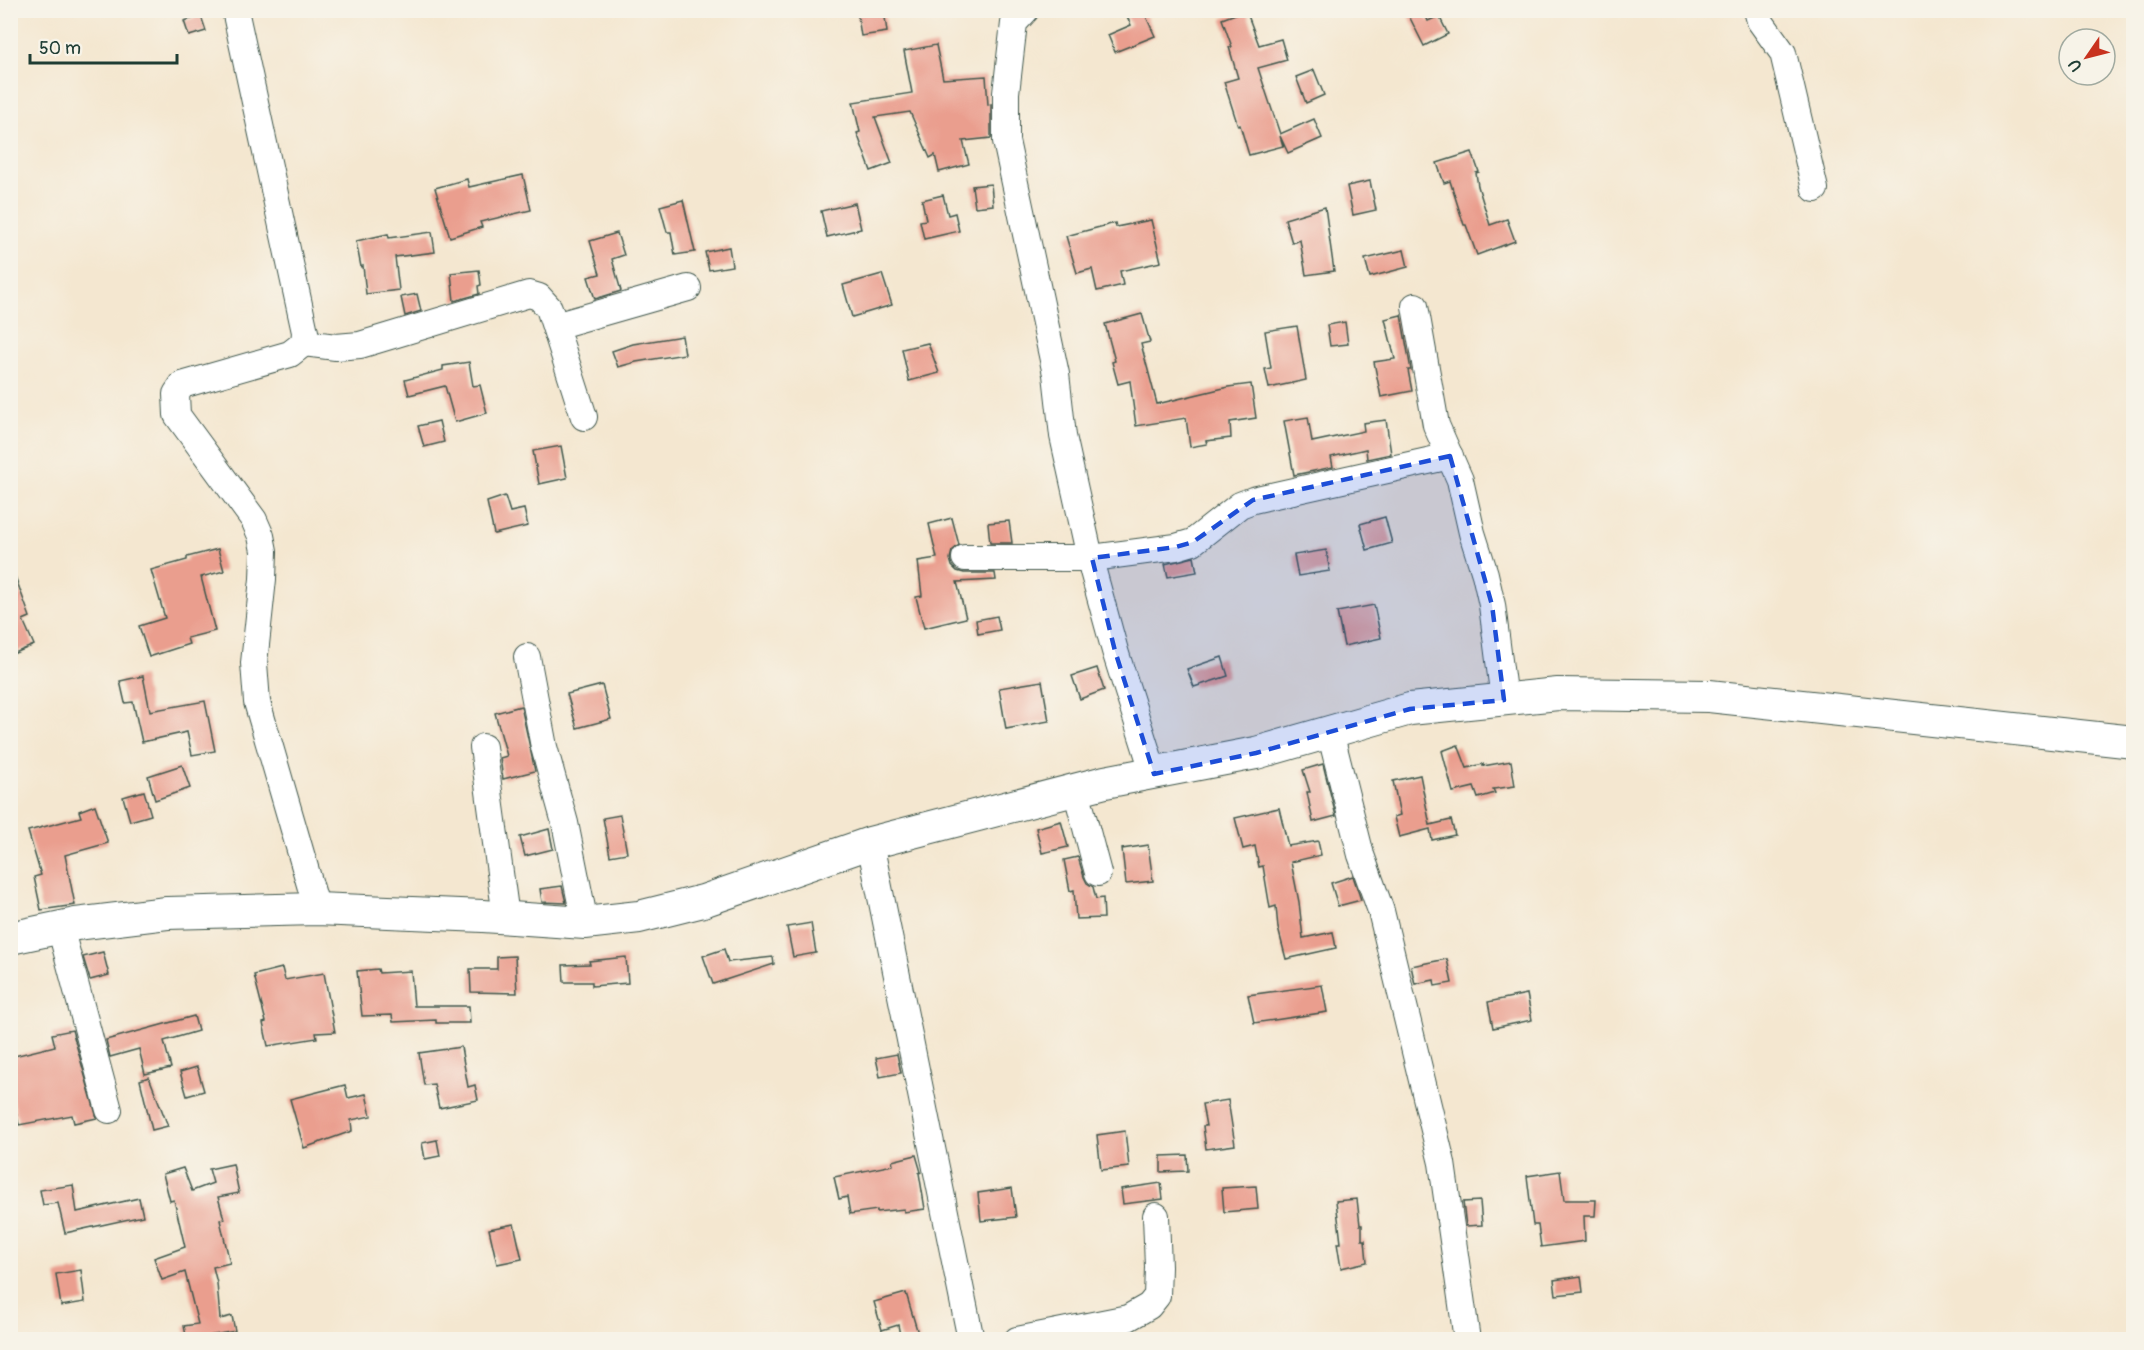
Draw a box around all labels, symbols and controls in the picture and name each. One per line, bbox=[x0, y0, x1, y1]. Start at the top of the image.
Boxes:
scale bar bbox=[30, 27, 177, 65]
north arrow bbox=[2057, 27, 2117, 87]
text: 50 m bbox=[39, 37, 81, 60]
text: U bbox=[2064, 55, 2087, 75]

